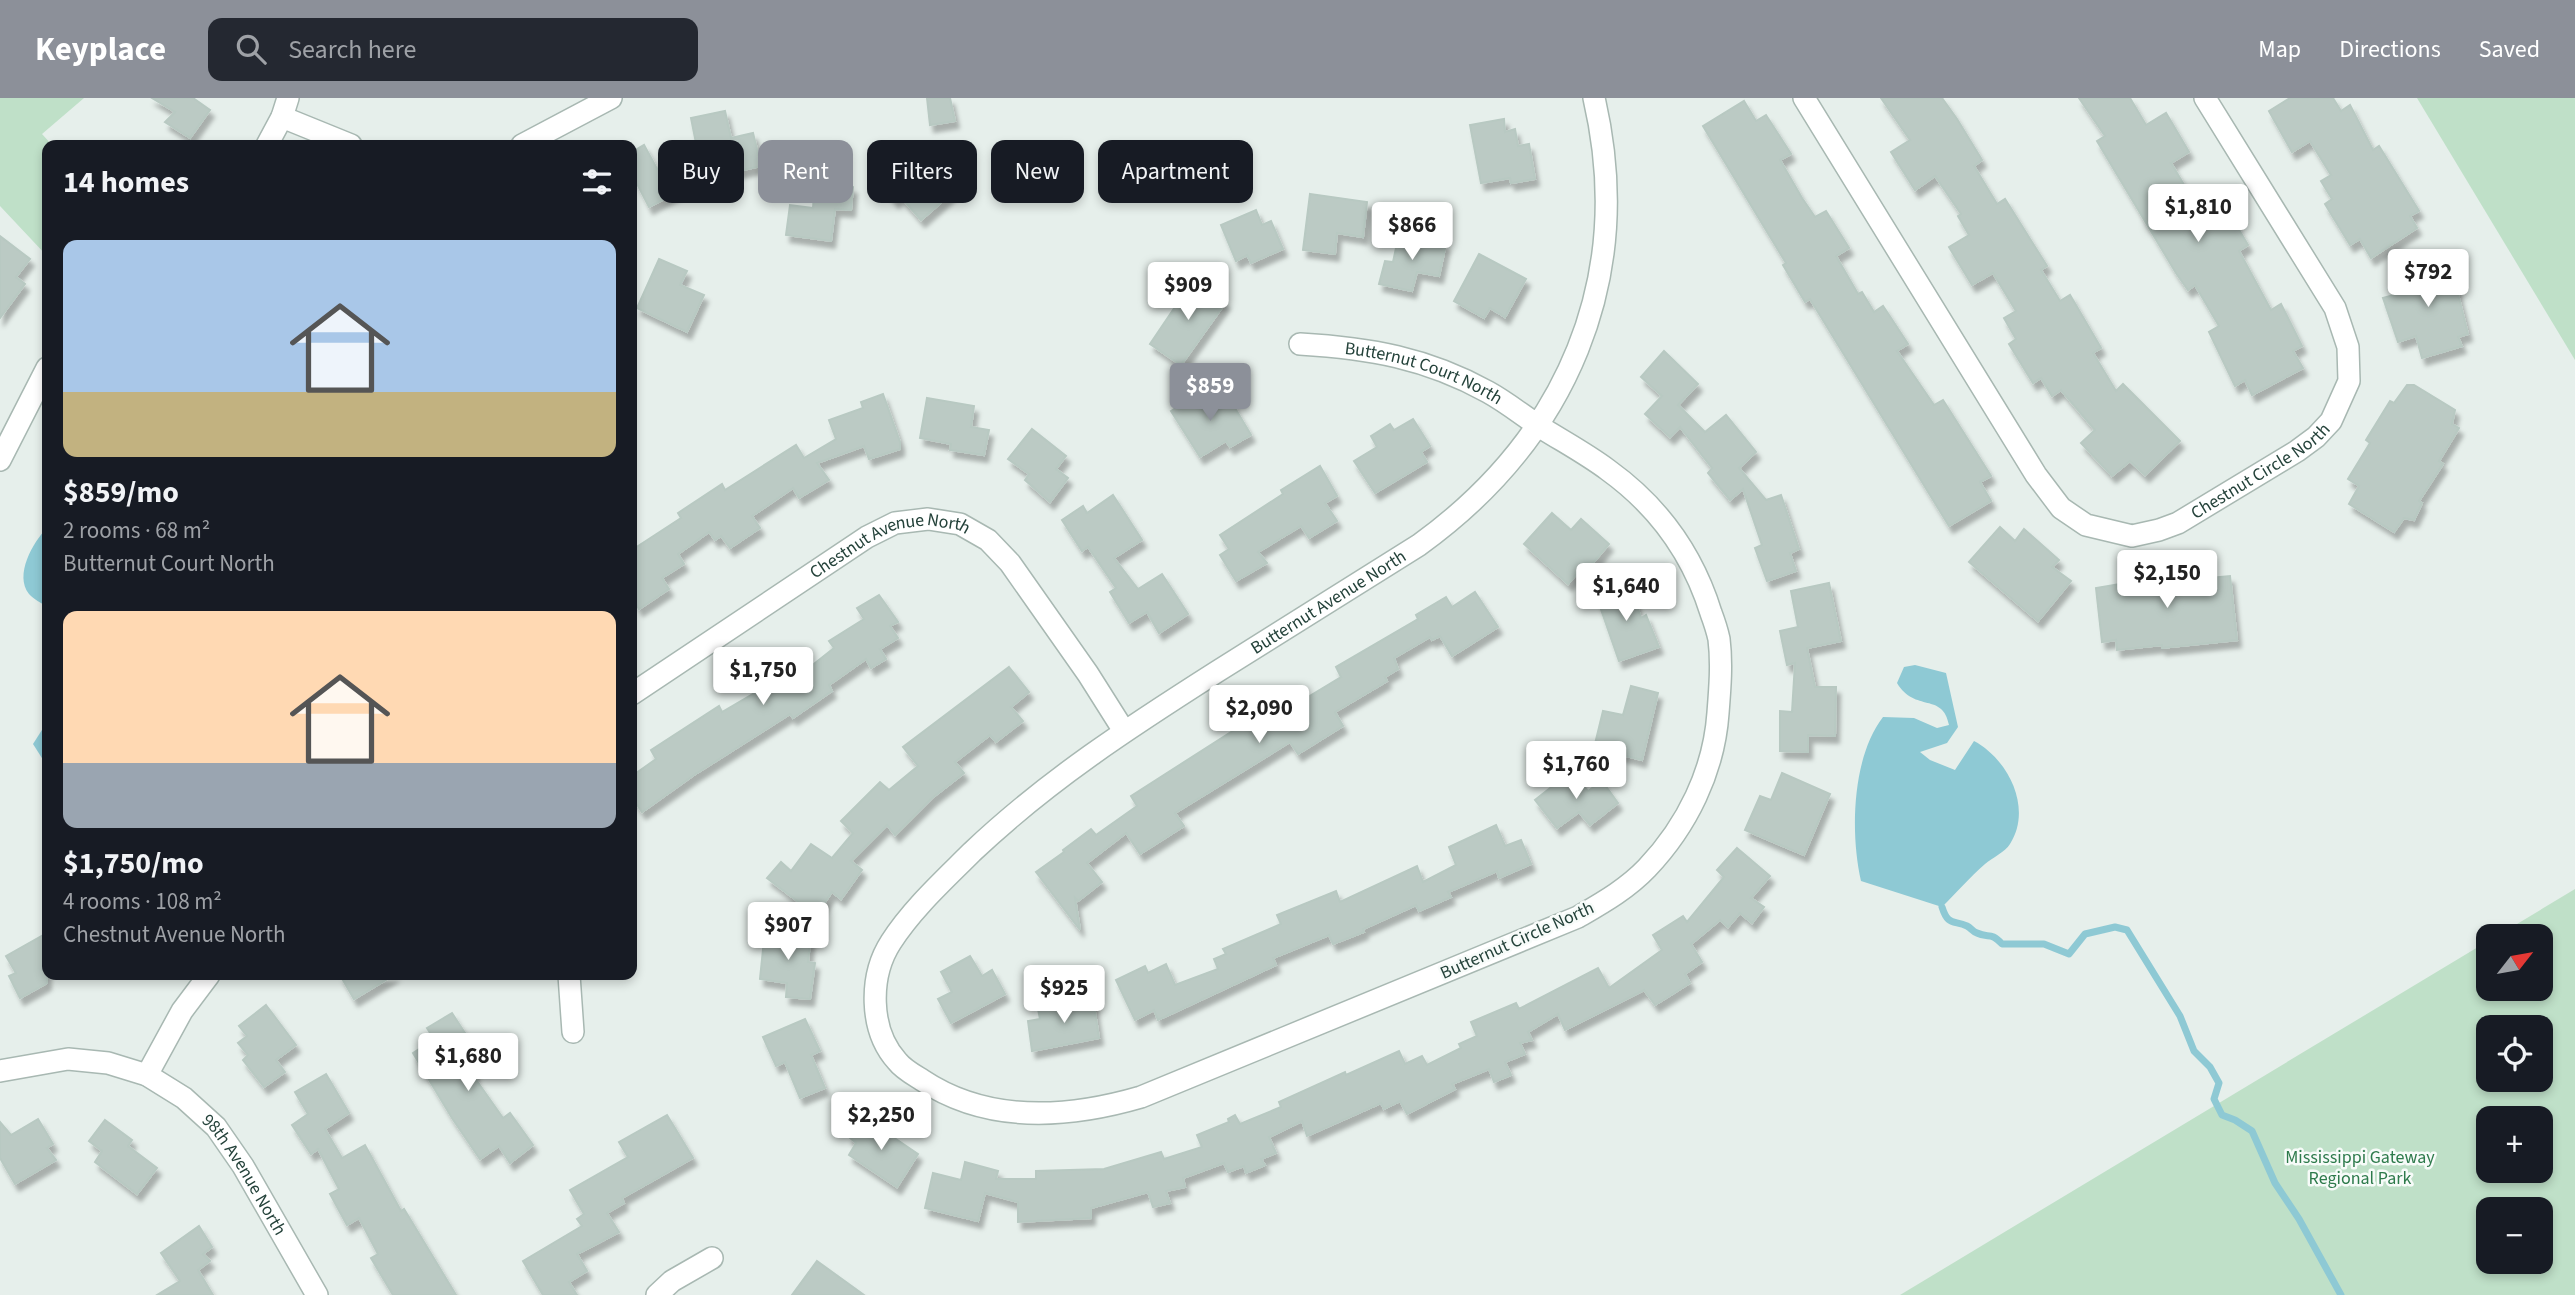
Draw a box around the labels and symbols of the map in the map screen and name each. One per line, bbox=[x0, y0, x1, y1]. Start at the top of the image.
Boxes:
pin: $1,810 bbox=[2141, 184, 2255, 244]
pin: $866 bbox=[1371, 202, 1453, 262]
pin: $792 bbox=[2387, 250, 2469, 309]
pin: $909 bbox=[1147, 262, 1229, 322]
street label: Butternut Court North bbox=[1343, 336, 1507, 411]
pin: $859 bbox=[1169, 364, 1251, 423]
street label: Chestnut Circle North bbox=[2186, 417, 2336, 525]
street label: Chestnut Avenue North bbox=[805, 507, 975, 585]
street label: Butternut Avenue North bbox=[1246, 544, 1411, 660]
pin: $2,150 bbox=[2110, 550, 2224, 610]
pin: $1,640 bbox=[1569, 564, 1683, 623]
pin: $1,750 bbox=[706, 648, 820, 707]
pin: $2,090 bbox=[1202, 686, 1316, 745]
pin: $1,760 bbox=[1519, 742, 1633, 801]
street label: Butternut Circle North bbox=[1436, 895, 1598, 986]
pin: $907 bbox=[747, 902, 829, 962]
north arrow bbox=[2476, 924, 2553, 1001]
pin: $925 bbox=[1023, 965, 1105, 1025]
pin: $1,680 bbox=[411, 1034, 525, 1093]
pin: $2,250 bbox=[824, 1093, 938, 1152]
street label: 98th Avenue North bbox=[196, 1108, 292, 1240]
park label: Mississippi Gateway Regional Park bbox=[2285, 1145, 2435, 1191]

